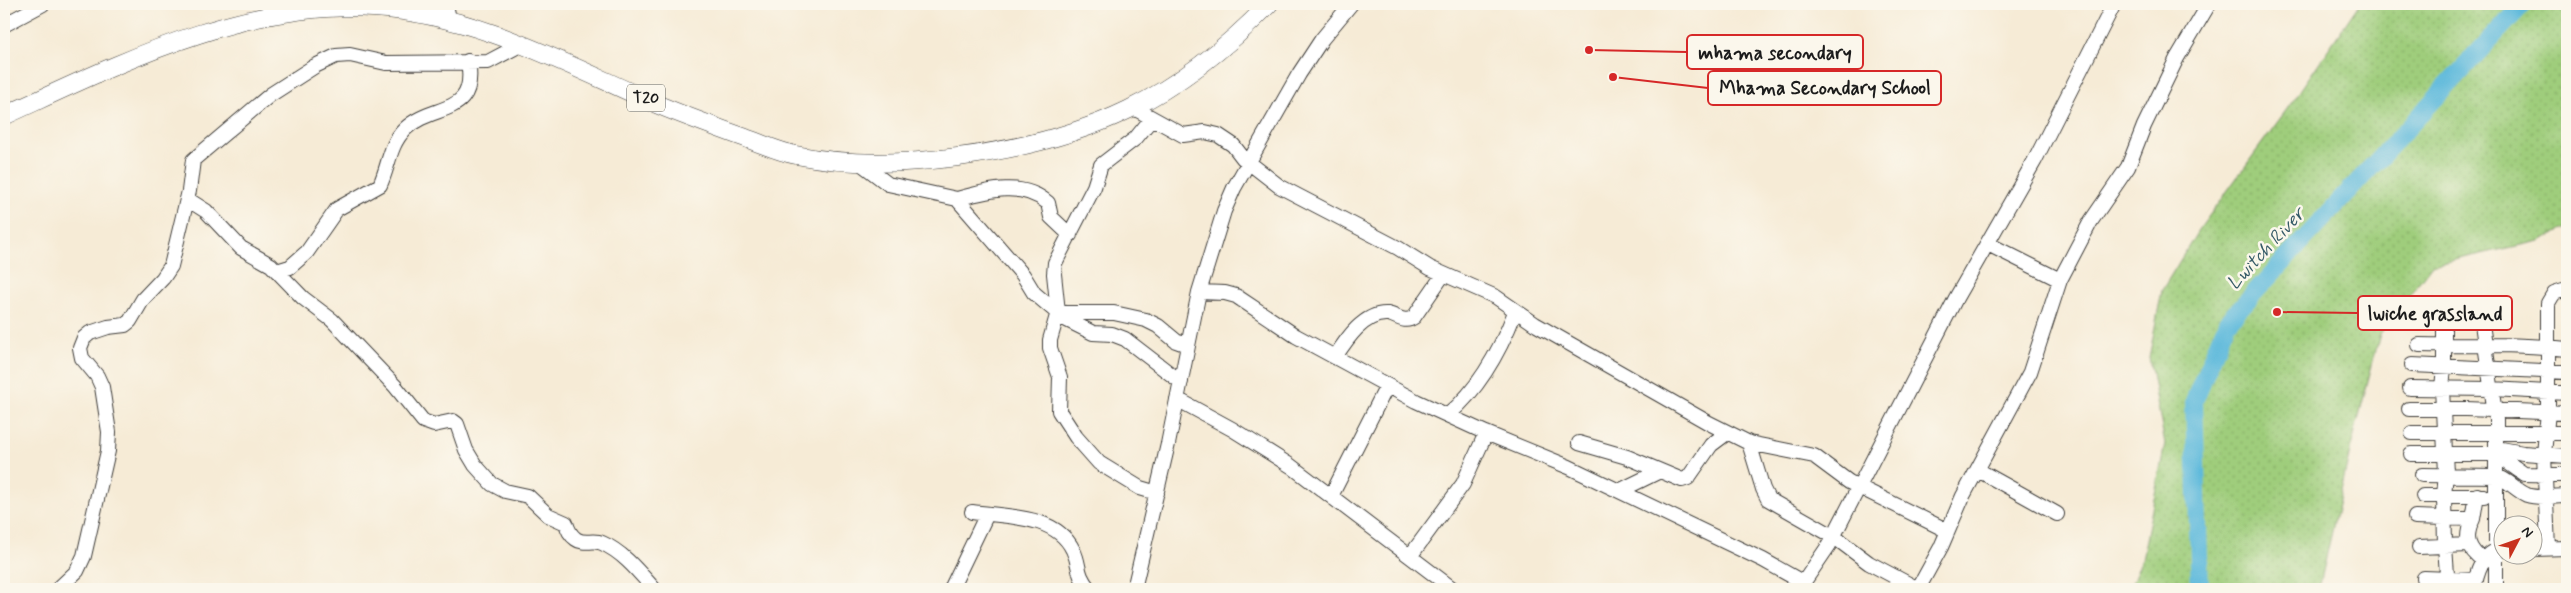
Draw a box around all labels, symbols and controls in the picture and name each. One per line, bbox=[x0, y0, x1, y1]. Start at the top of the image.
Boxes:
callout: mhama secondary bbox=[1687, 35, 1863, 69]
text: mhama secondary bbox=[1698, 41, 1852, 66]
callout: Mhama Secondary School bbox=[1708, 71, 1941, 105]
text: Mhama Secondary School bbox=[1719, 76, 1931, 101]
road number: T20 bbox=[627, 85, 665, 112]
water label: Lwitch River bbox=[2222, 200, 2312, 295]
callout: lwiche grassland bbox=[2358, 296, 2512, 330]
text: lwiche grassland bbox=[2368, 302, 2503, 328]
north arrow bbox=[2494, 516, 2544, 566]
text: N bbox=[2517, 523, 2537, 542]

